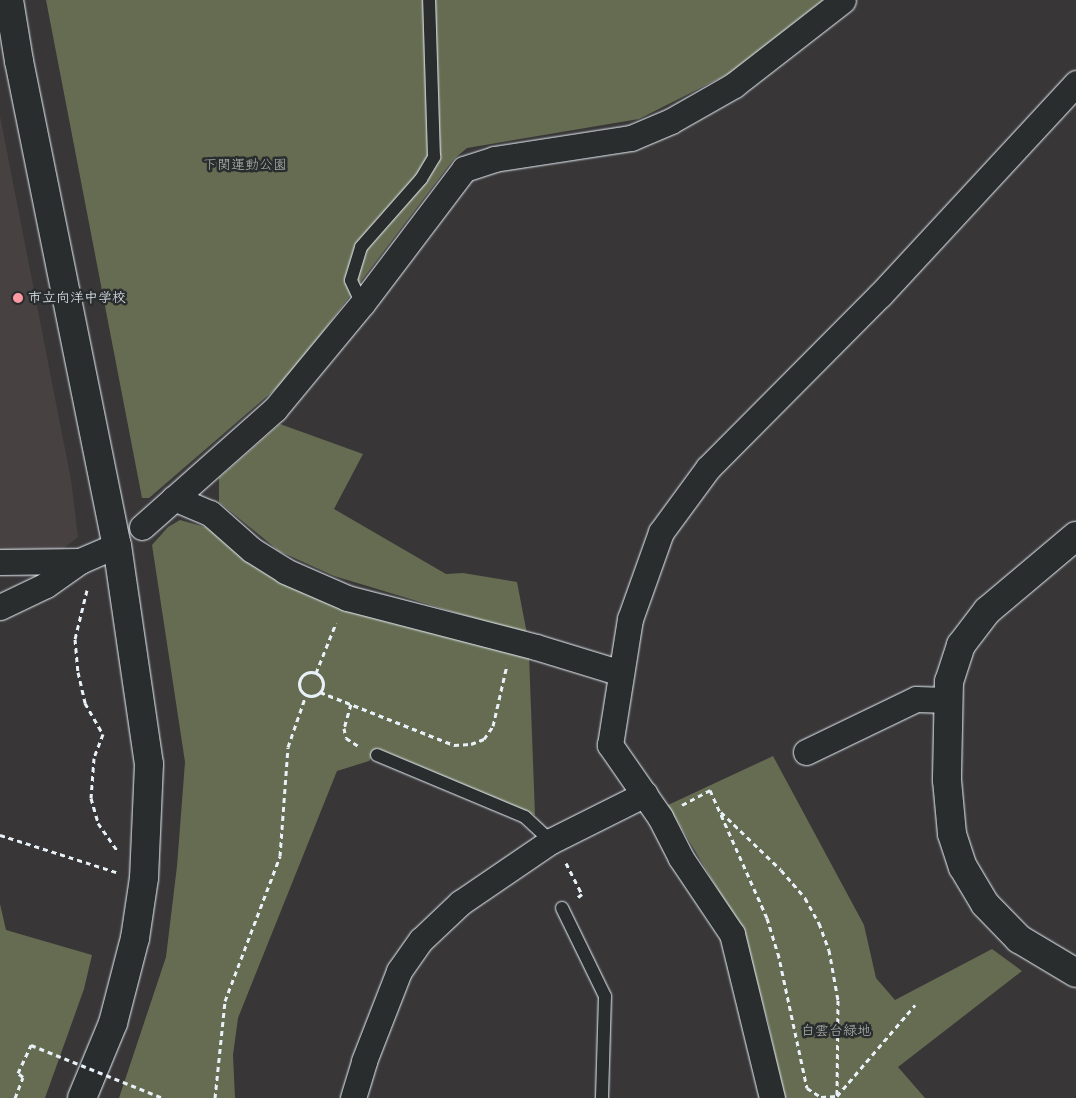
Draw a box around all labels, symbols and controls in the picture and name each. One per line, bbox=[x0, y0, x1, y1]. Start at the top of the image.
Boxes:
park label: 下関運動公園 bbox=[203, 157, 287, 173]
place label: 市立向洋中学校 bbox=[28, 290, 126, 306]
marker: 市立向洋中学校 bbox=[12, 292, 24, 304]
park label: 白雲台緑地 bbox=[801, 1023, 871, 1039]

